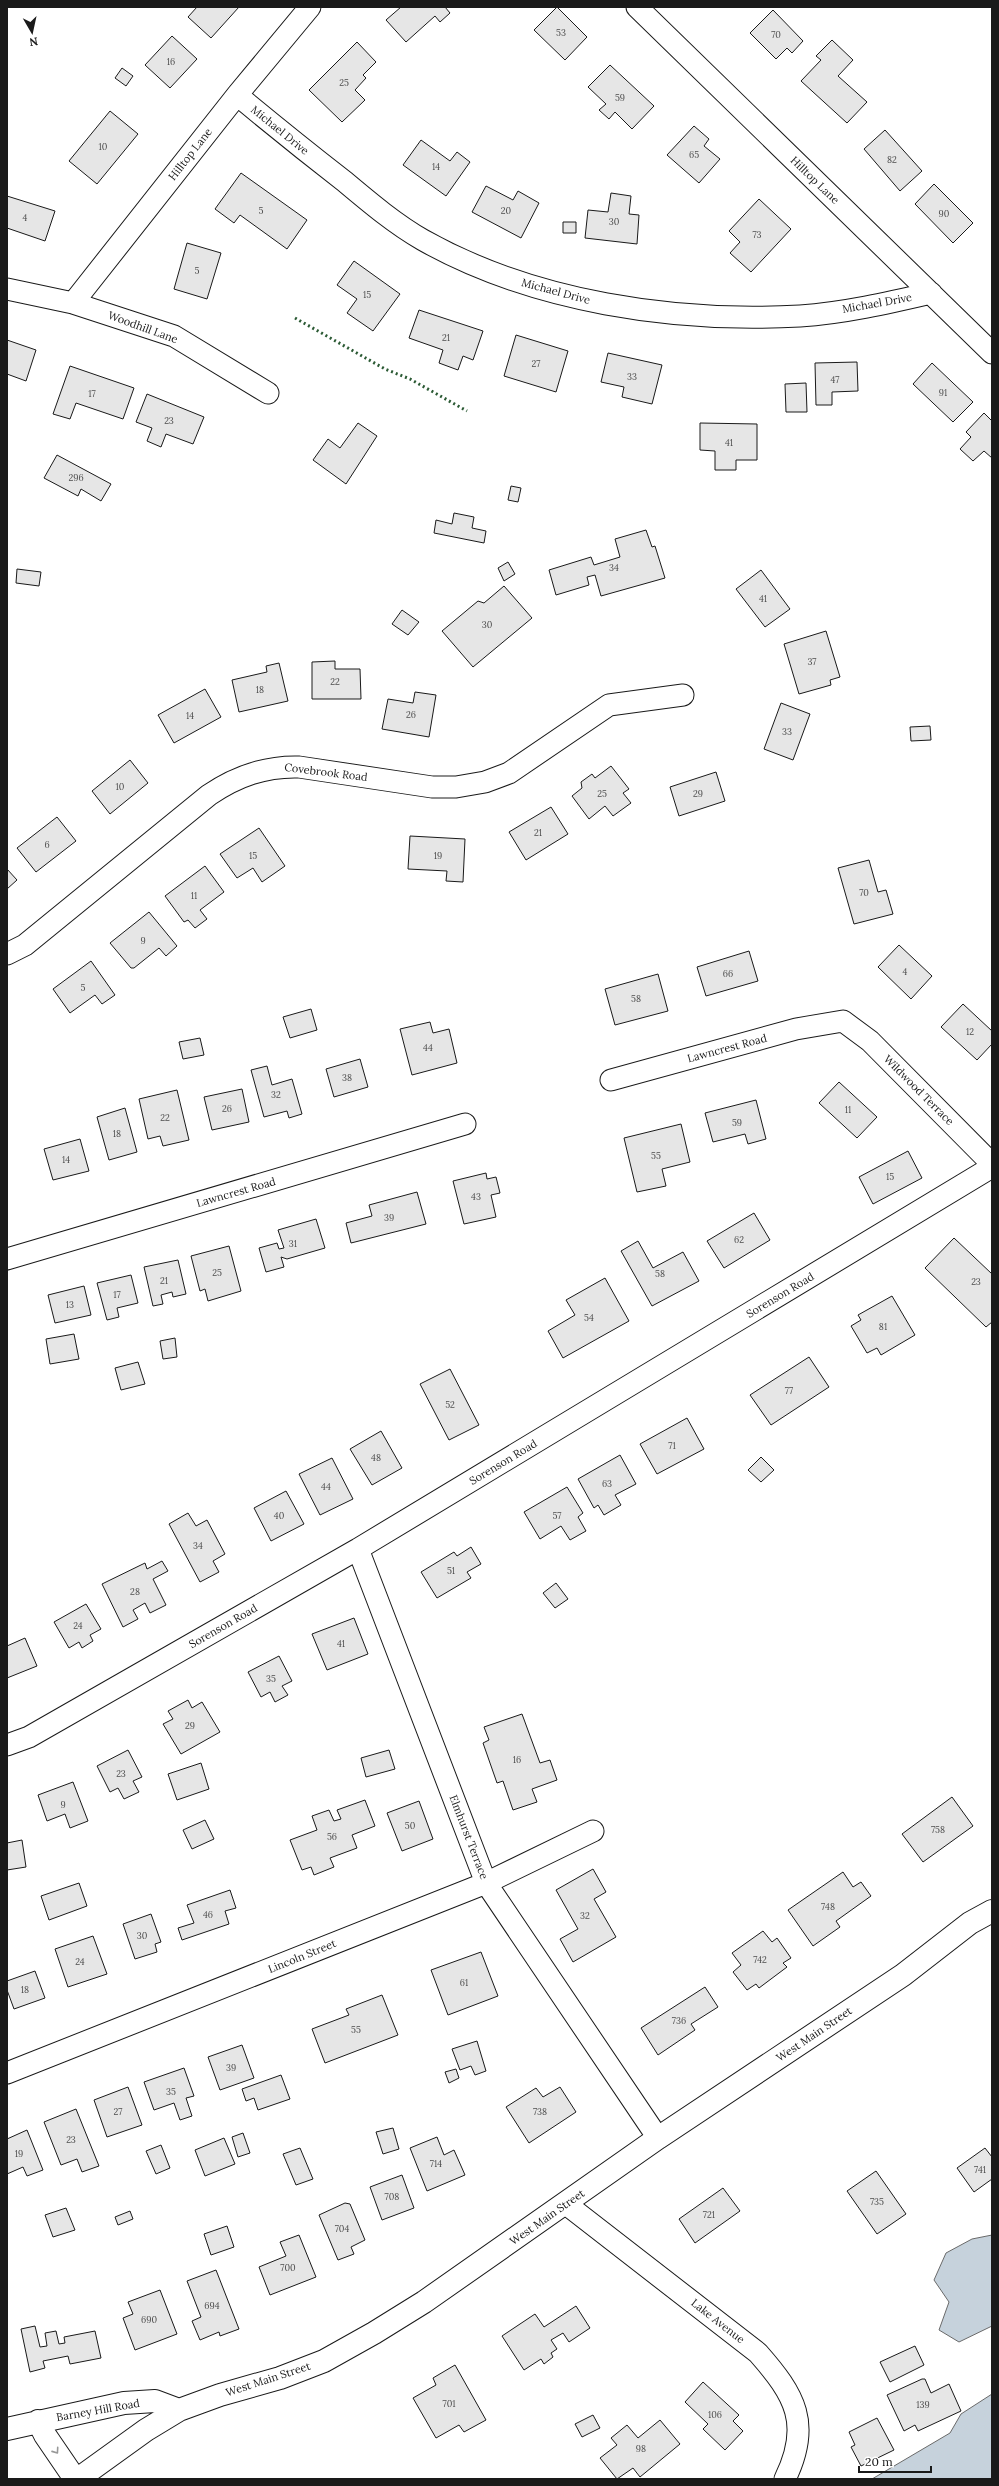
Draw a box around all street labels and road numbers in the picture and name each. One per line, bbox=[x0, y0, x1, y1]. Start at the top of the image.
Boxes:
street label: Michael Drive bbox=[248, 102, 312, 158]
street label: Hilltop Lane bbox=[165, 125, 215, 183]
street label: Hilltop Lane bbox=[788, 153, 842, 207]
street label: Michael Drive bbox=[520, 275, 592, 307]
street label: Michael Drive bbox=[841, 290, 913, 316]
street label: Woodhill Lane bbox=[106, 308, 180, 346]
street label: Covebrook Road bbox=[284, 760, 369, 784]
street label: Lawncrest Road bbox=[686, 1031, 769, 1065]
street label: Wildwood Terrace bbox=[881, 1052, 957, 1128]
street label: Lawncrest Road bbox=[195, 1174, 278, 1210]
street label: Sorenson Road bbox=[744, 1269, 817, 1321]
street label: Sorenson Road bbox=[467, 1436, 540, 1488]
street label: Sorenson Road bbox=[186, 1601, 260, 1651]
street label: Elmhurst Terrace bbox=[446, 1793, 492, 1881]
street label: Lincoln Street bbox=[266, 1936, 339, 1976]
street label: West Main Street bbox=[773, 2003, 855, 2065]
street label: West Main Street bbox=[507, 2186, 588, 2248]
street label: Lake Avenue bbox=[688, 2296, 748, 2346]
street label: West Main Street bbox=[224, 2358, 313, 2399]
street label: Barney Hill Road bbox=[55, 2396, 141, 2424]

